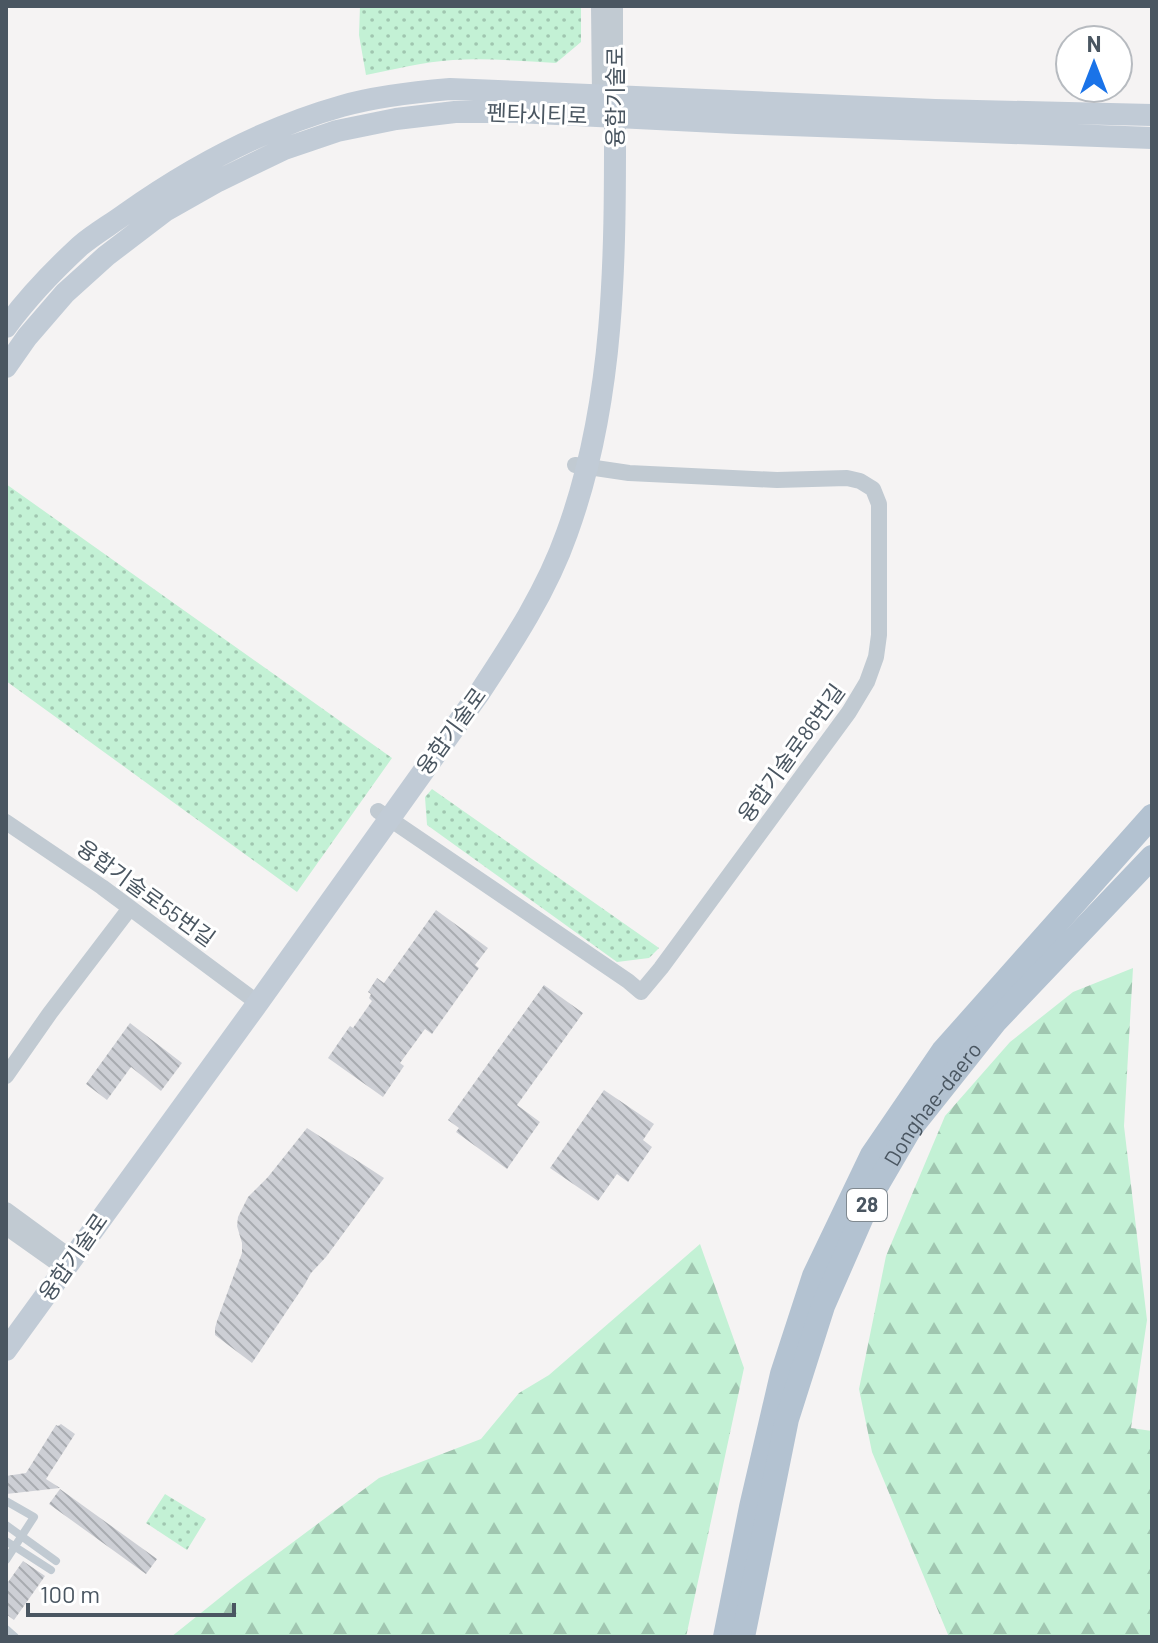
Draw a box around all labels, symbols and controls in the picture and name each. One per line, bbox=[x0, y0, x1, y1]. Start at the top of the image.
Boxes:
north arrow bbox=[1054, 24, 1134, 104]
text: N bbox=[1087, 30, 1101, 56]
street label: 융합기술로 bbox=[601, 46, 627, 148]
street label: 펜타시티로 bbox=[486, 98, 588, 128]
street label: 융합기술로86번길 bbox=[731, 678, 849, 827]
street label: 융합기술로 bbox=[410, 682, 490, 779]
street label: 융합기술로55번길 bbox=[72, 833, 221, 951]
street label: Donghae-daero bbox=[878, 1036, 986, 1170]
road number: 28 bbox=[847, 1189, 887, 1221]
street label: 융합기술로 bbox=[33, 1208, 112, 1305]
scale bar bbox=[28, 1567, 234, 1617]
text: 100 m bbox=[40, 1579, 100, 1608]

